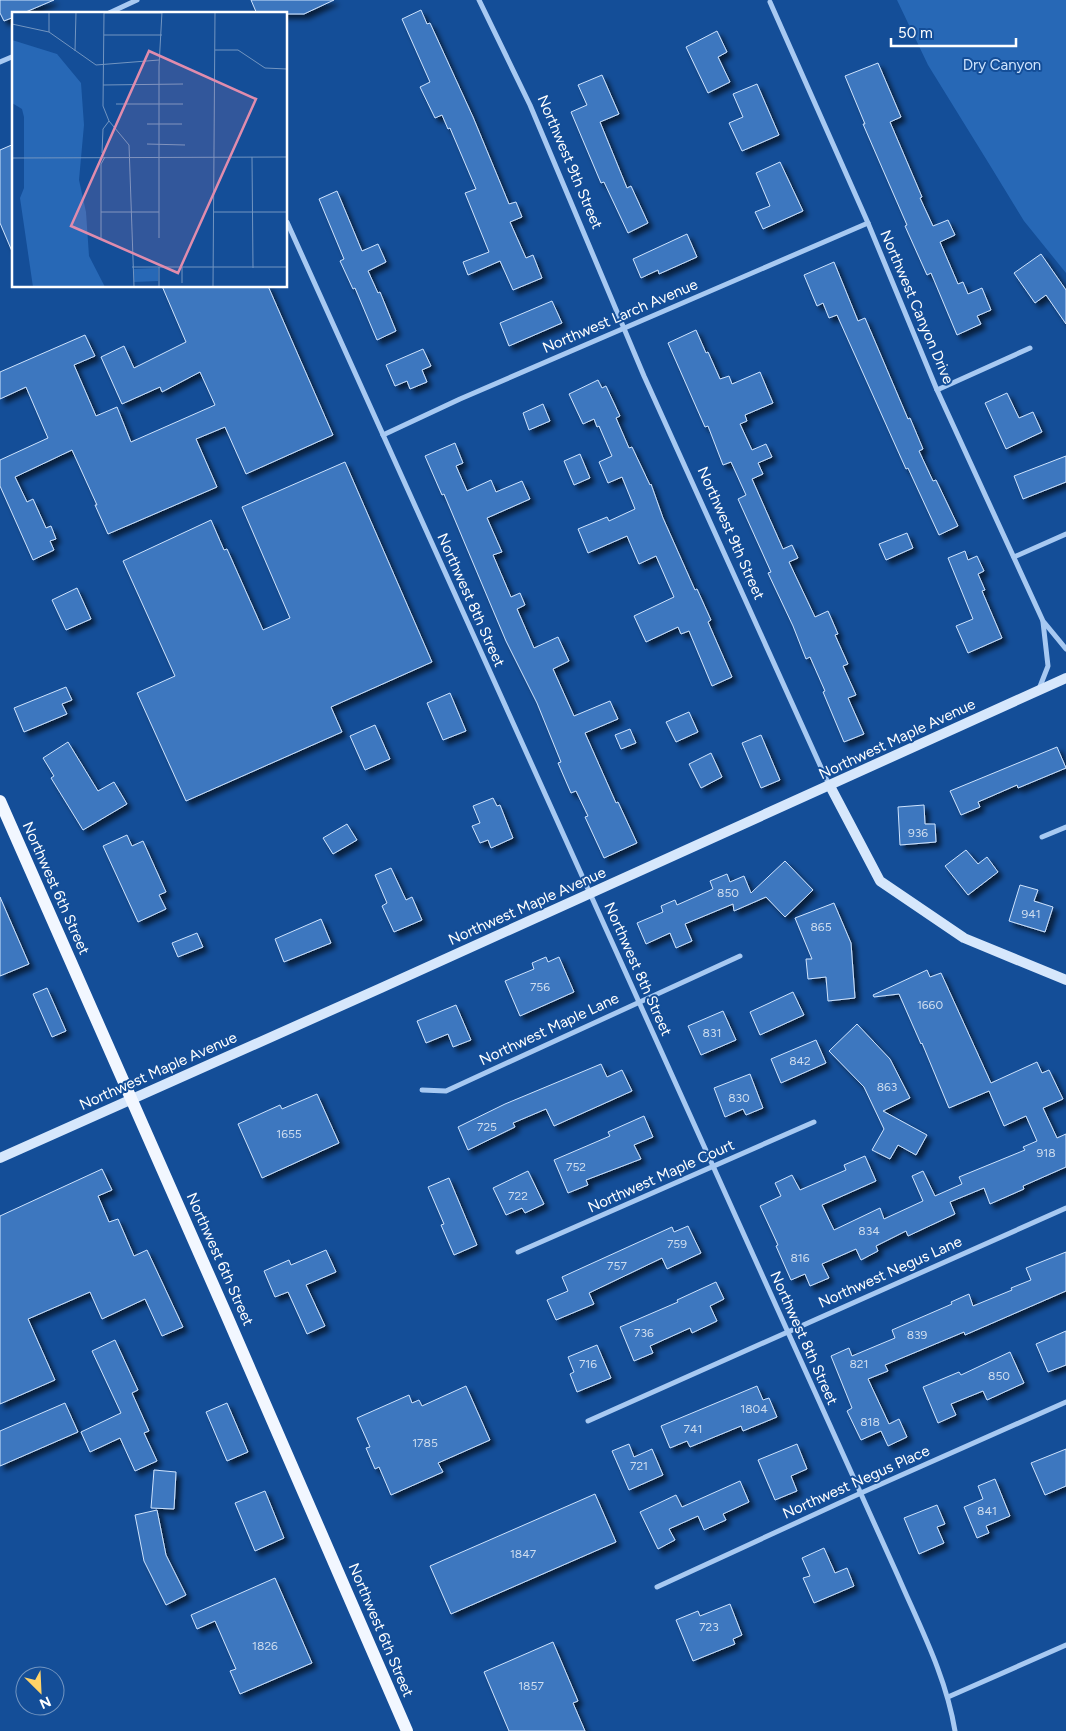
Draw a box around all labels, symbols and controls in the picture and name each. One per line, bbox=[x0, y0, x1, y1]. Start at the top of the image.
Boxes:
inset map bbox=[12, 12, 288, 288]
scale bar bbox=[891, 15, 1016, 47]
text: 50 m bbox=[898, 24, 933, 42]
park label: Dry Canyon bbox=[963, 56, 1041, 74]
street label: Northwest 9th Street bbox=[534, 92, 606, 232]
street label: Northwest Canyon Drive bbox=[876, 227, 958, 387]
street label: Northwest Larch Avenue bbox=[540, 275, 700, 357]
street label: Northwest 9th Street bbox=[694, 464, 769, 603]
street label: Northwest 8th Street bbox=[433, 530, 509, 670]
street label: Northwest Maple Avenue bbox=[816, 695, 978, 783]
street label: Northwest 6th Street bbox=[19, 819, 94, 958]
house number: 936 bbox=[908, 826, 928, 840]
street label: Northwest Maple Avenue bbox=[445, 863, 609, 949]
house number: 850 bbox=[717, 886, 739, 900]
street label: Northwest 8th Street bbox=[600, 899, 676, 1039]
house number: 941 bbox=[1021, 907, 1041, 921]
house number: 865 bbox=[810, 920, 832, 934]
house number: 756 bbox=[530, 980, 550, 994]
street label: Northwest Maple Lane bbox=[476, 989, 622, 1069]
house number: 1660 bbox=[917, 998, 943, 1012]
house number: 831 bbox=[703, 1026, 721, 1040]
street label: Northwest Maple Avenue bbox=[76, 1028, 240, 1114]
house number: 842 bbox=[789, 1054, 811, 1068]
house number: 863 bbox=[877, 1080, 897, 1094]
house number: 830 bbox=[728, 1091, 750, 1105]
house number: 725 bbox=[477, 1120, 497, 1134]
house number: 1655 bbox=[276, 1127, 302, 1141]
street label: Northwest Maple Court bbox=[585, 1135, 737, 1216]
house number: 918 bbox=[1036, 1146, 1056, 1160]
house number: 752 bbox=[566, 1160, 586, 1174]
house number: 722 bbox=[508, 1189, 528, 1203]
street label: Northwest 6th Street bbox=[183, 1190, 258, 1329]
house number: 834 bbox=[858, 1224, 880, 1238]
street label: Northwest Negus Lane bbox=[815, 1232, 965, 1312]
house number: 759 bbox=[667, 1237, 687, 1251]
house number: 816 bbox=[790, 1251, 810, 1265]
house number: 757 bbox=[607, 1259, 627, 1273]
street label: Northwest 8th Street bbox=[766, 1268, 842, 1408]
house number: 736 bbox=[634, 1326, 654, 1340]
house number: 839 bbox=[907, 1328, 928, 1342]
house number: 716 bbox=[579, 1357, 597, 1371]
house number: 821 bbox=[849, 1357, 869, 1371]
house number: 850 bbox=[988, 1369, 1010, 1383]
house number: 1804 bbox=[740, 1402, 768, 1416]
house number: 818 bbox=[860, 1415, 880, 1429]
house number: 741 bbox=[684, 1422, 702, 1436]
house number: 1785 bbox=[412, 1436, 438, 1450]
street label: Northwest Negus Place bbox=[780, 1441, 932, 1523]
house number: 721 bbox=[630, 1459, 648, 1473]
house number: 841 bbox=[977, 1504, 997, 1518]
house number: 1847 bbox=[510, 1547, 537, 1561]
street label: Northwest 6th Street bbox=[345, 1560, 417, 1700]
house number: 723 bbox=[699, 1620, 719, 1634]
house number: 1826 bbox=[252, 1639, 278, 1653]
north arrow bbox=[15, 1666, 65, 1716]
house number: 1857 bbox=[518, 1679, 544, 1693]
text: N bbox=[37, 1692, 53, 1712]

